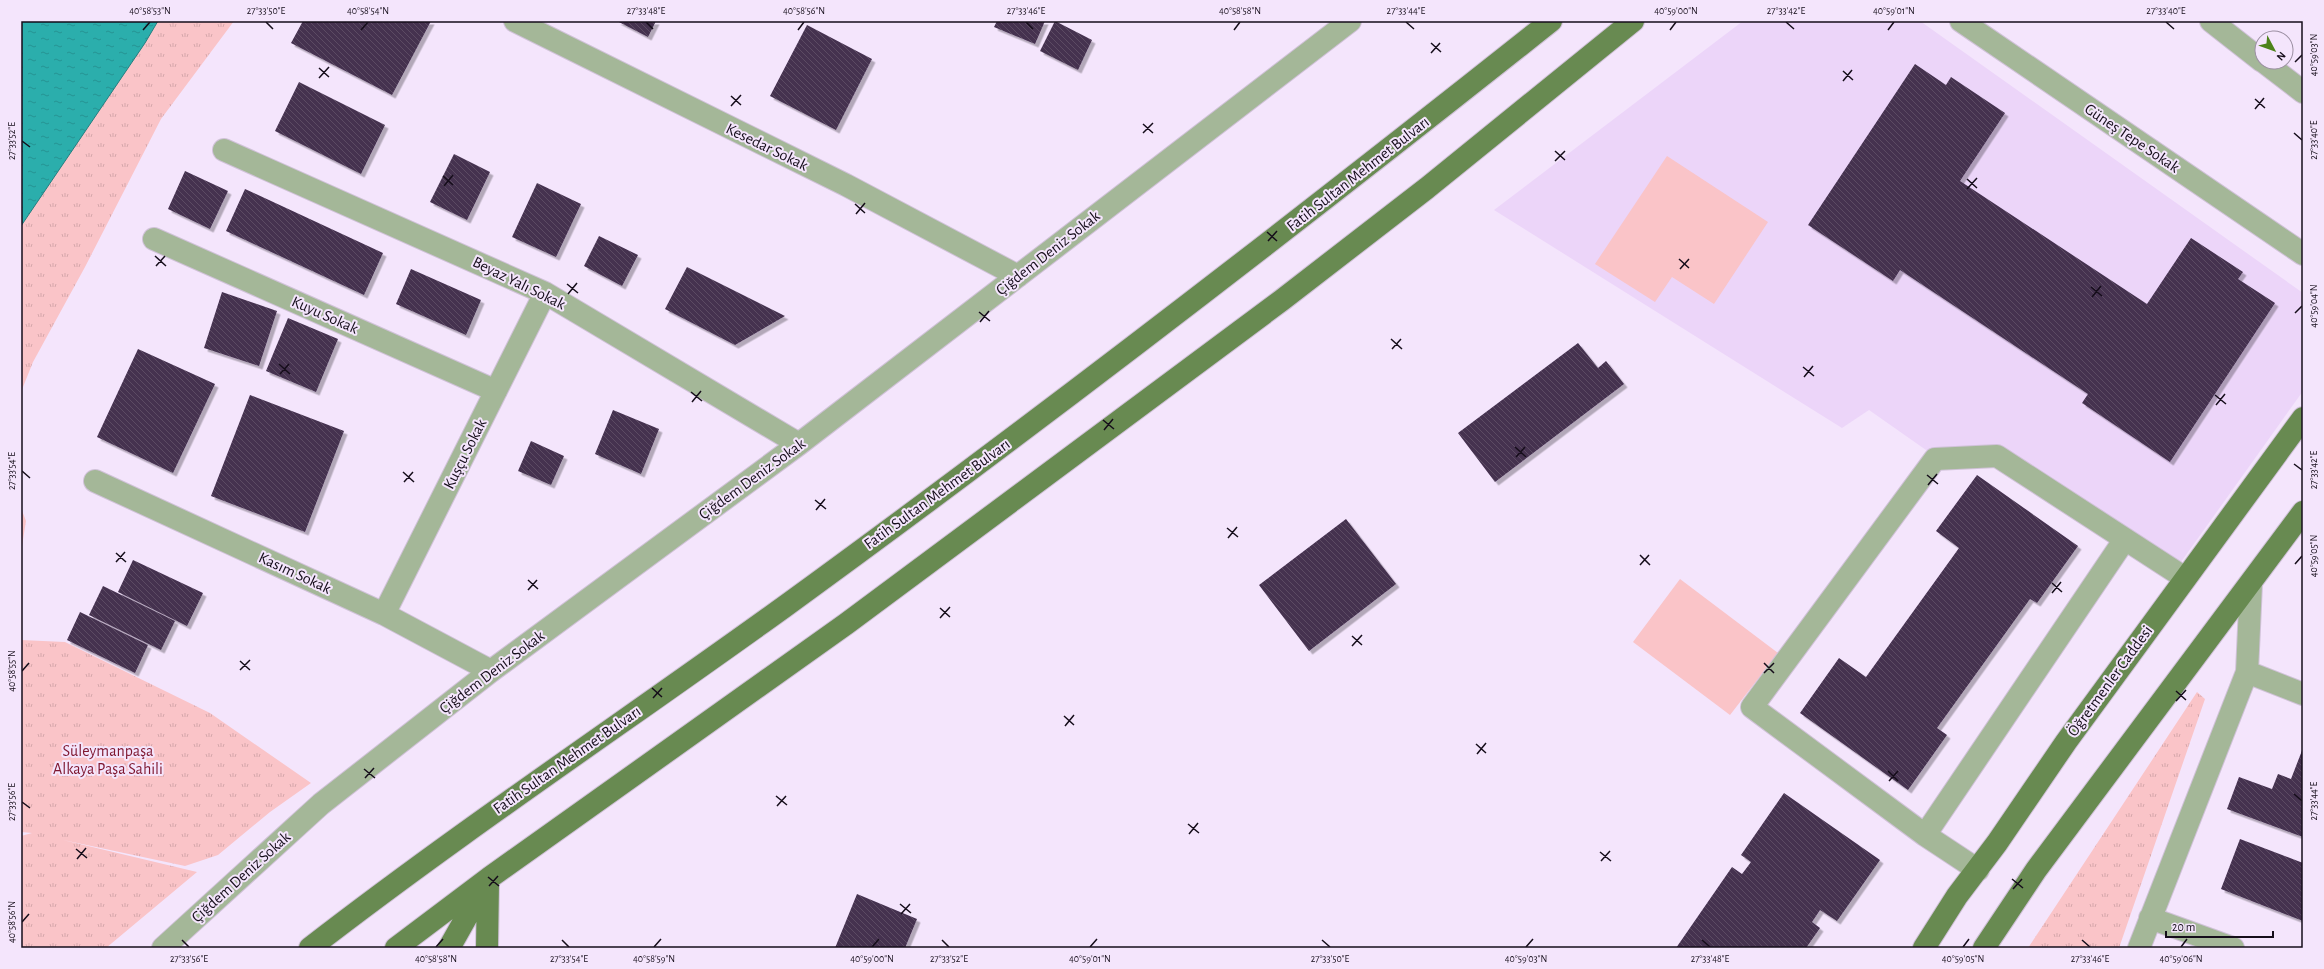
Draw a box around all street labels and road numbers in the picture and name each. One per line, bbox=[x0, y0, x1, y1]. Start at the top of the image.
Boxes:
street label: Güneş Tepe Sokak bbox=[2082, 100, 2183, 176]
street label: Fatih Sultan Mehmet Bulvarı bbox=[1284, 114, 1432, 234]
street label: Kesedar Sokak bbox=[723, 120, 811, 174]
street label: Çiğdem Deniz Sokak bbox=[993, 207, 1103, 298]
street label: Beyaz Yalı Sokak bbox=[470, 254, 569, 314]
street label: Kuyu Sokak bbox=[289, 293, 361, 338]
street label: Kuşçu Sokak bbox=[441, 416, 490, 492]
street label: Çiğdem Deniz Sokak bbox=[696, 435, 809, 523]
street label: Fatih Sultan Mehmet Bulvarı bbox=[861, 436, 1013, 552]
street label: Kasım Sokak bbox=[256, 549, 334, 597]
street label: Öğretmenler Caddesi bbox=[2063, 621, 2155, 739]
street label: Çiğdem Deniz Sokak bbox=[437, 627, 548, 717]
street label: Fatih Sultan Mehmet Bulvarı bbox=[490, 703, 644, 817]
street label: Çiğdem Deniz Sokak bbox=[188, 828, 294, 925]

